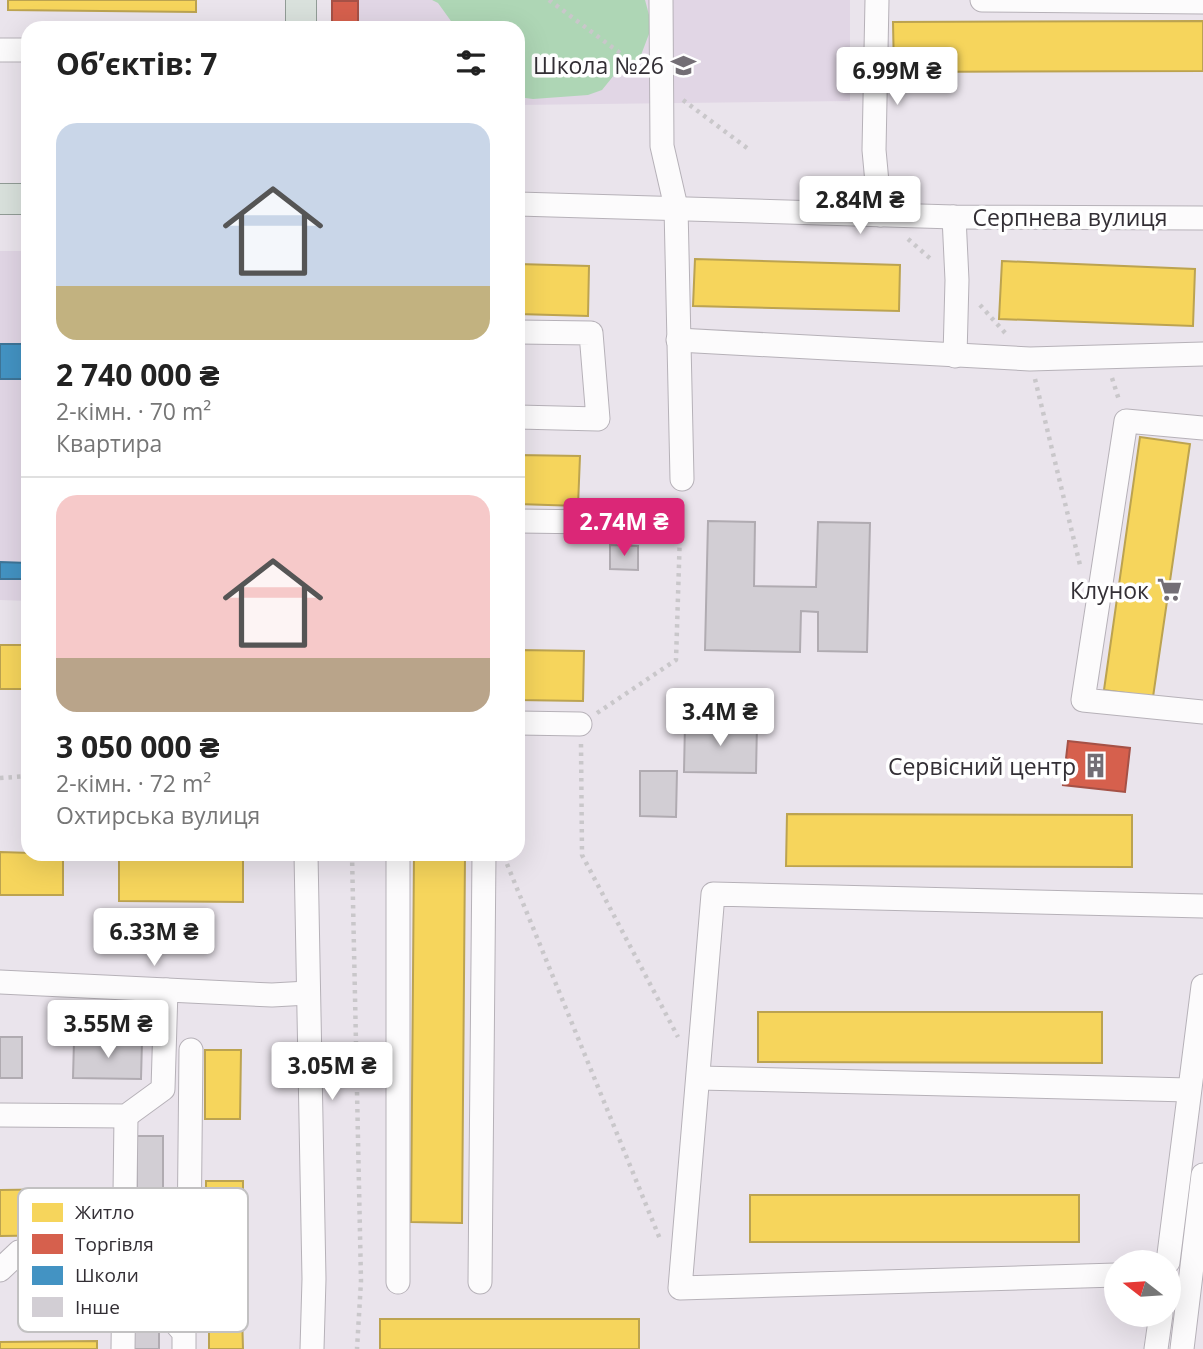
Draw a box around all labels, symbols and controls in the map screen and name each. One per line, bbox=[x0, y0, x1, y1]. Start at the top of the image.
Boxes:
text: Об’єктів: 7 bbox=[56, 43, 217, 84]
icon: filters bbox=[452, 44, 490, 82]
pin: 6.99M ₴ bbox=[832, 48, 962, 107]
place label: Школа №26 bbox=[533, 49, 664, 81]
school or university icon: Школа №26 bbox=[670, 51, 698, 79]
text: 6.99M ₴ bbox=[852, 54, 942, 86]
icon: home bbox=[210, 168, 336, 294]
pin: 2.84M ₴ bbox=[795, 176, 925, 236]
text: 2.84M ₴ bbox=[815, 183, 905, 215]
street label: Серпнева вулиця bbox=[973, 201, 1167, 233]
text: 2 740 000 ₴ bbox=[56, 354, 219, 395]
text: 2-кімн. · 70 m² bbox=[56, 395, 211, 427]
text: Квартира bbox=[56, 427, 162, 459]
pin: 2.74M ₴ bbox=[559, 498, 689, 558]
text: 2.74M ₴ bbox=[579, 505, 669, 537]
icon: home bbox=[210, 540, 336, 666]
place label: Клунок bbox=[1070, 574, 1149, 606]
supermarket icon: Клунок bbox=[1155, 576, 1183, 604]
pin: 3.4M ₴ bbox=[663, 688, 777, 748]
text: 3.4M ₴ bbox=[682, 695, 758, 727]
text: 3 050 000 ₴ bbox=[56, 726, 219, 767]
place label: Сервісний центр bbox=[888, 750, 1076, 782]
building icon: Сервісний центр bbox=[1082, 752, 1110, 780]
text: 2-кімн. · 72 m² bbox=[56, 767, 211, 799]
text: Охтирська вулиця bbox=[56, 799, 260, 831]
pin: 6.33M ₴ bbox=[89, 908, 219, 968]
text: 6.33M ₴ bbox=[109, 915, 199, 947]
pin: 3.55M ₴ bbox=[43, 1000, 173, 1060]
text: 3.55M ₴ bbox=[63, 1007, 153, 1039]
pin: 3.05M ₴ bbox=[267, 1042, 397, 1102]
text: 3.05M ₴ bbox=[287, 1049, 377, 1081]
legend bbox=[18, 1188, 248, 1332]
text: Житло bbox=[75, 1199, 134, 1225]
text: Торгівля bbox=[75, 1231, 154, 1257]
north arrow bbox=[1104, 1250, 1181, 1326]
map controls bbox=[1104, 1250, 1181, 1327]
text: Школи bbox=[75, 1262, 139, 1288]
text: Інше bbox=[75, 1294, 120, 1320]

